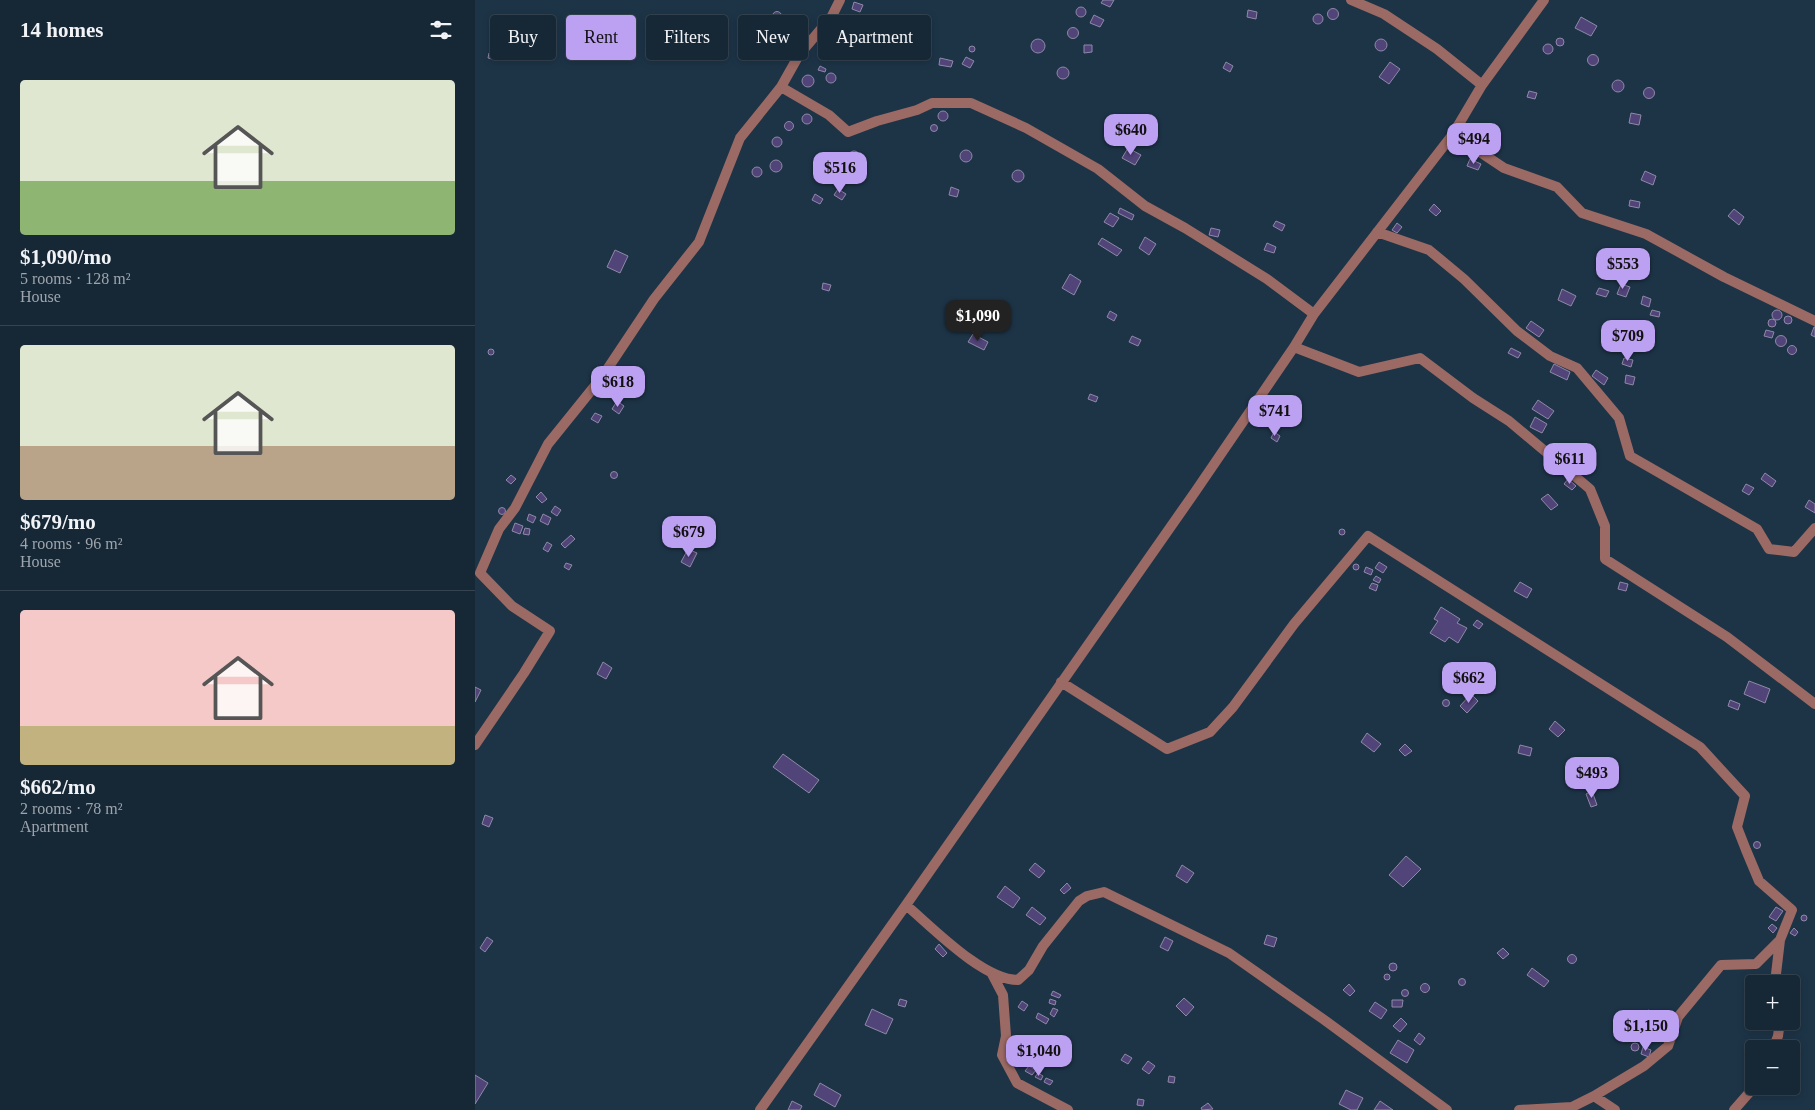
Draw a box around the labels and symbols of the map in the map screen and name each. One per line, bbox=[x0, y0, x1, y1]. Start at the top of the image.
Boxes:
pin: $640 bbox=[1101, 114, 1161, 156]
pin: $494 bbox=[1444, 122, 1504, 165]
pin: $516 bbox=[810, 152, 870, 194]
pin: $553 bbox=[1593, 248, 1653, 290]
pin: $1,090 bbox=[937, 300, 1019, 342]
pin: $709 bbox=[1598, 320, 1658, 362]
pin: $618 bbox=[588, 366, 648, 408]
pin: $741 bbox=[1245, 394, 1305, 437]
pin: $611 bbox=[1540, 442, 1600, 485]
pin: $679 bbox=[659, 516, 719, 558]
pin: $662 bbox=[1439, 662, 1499, 704]
pin: $493 bbox=[1562, 756, 1622, 799]
pin: $1,150 bbox=[1605, 1010, 1687, 1052]
pin: $1,040 bbox=[998, 1034, 1080, 1077]

